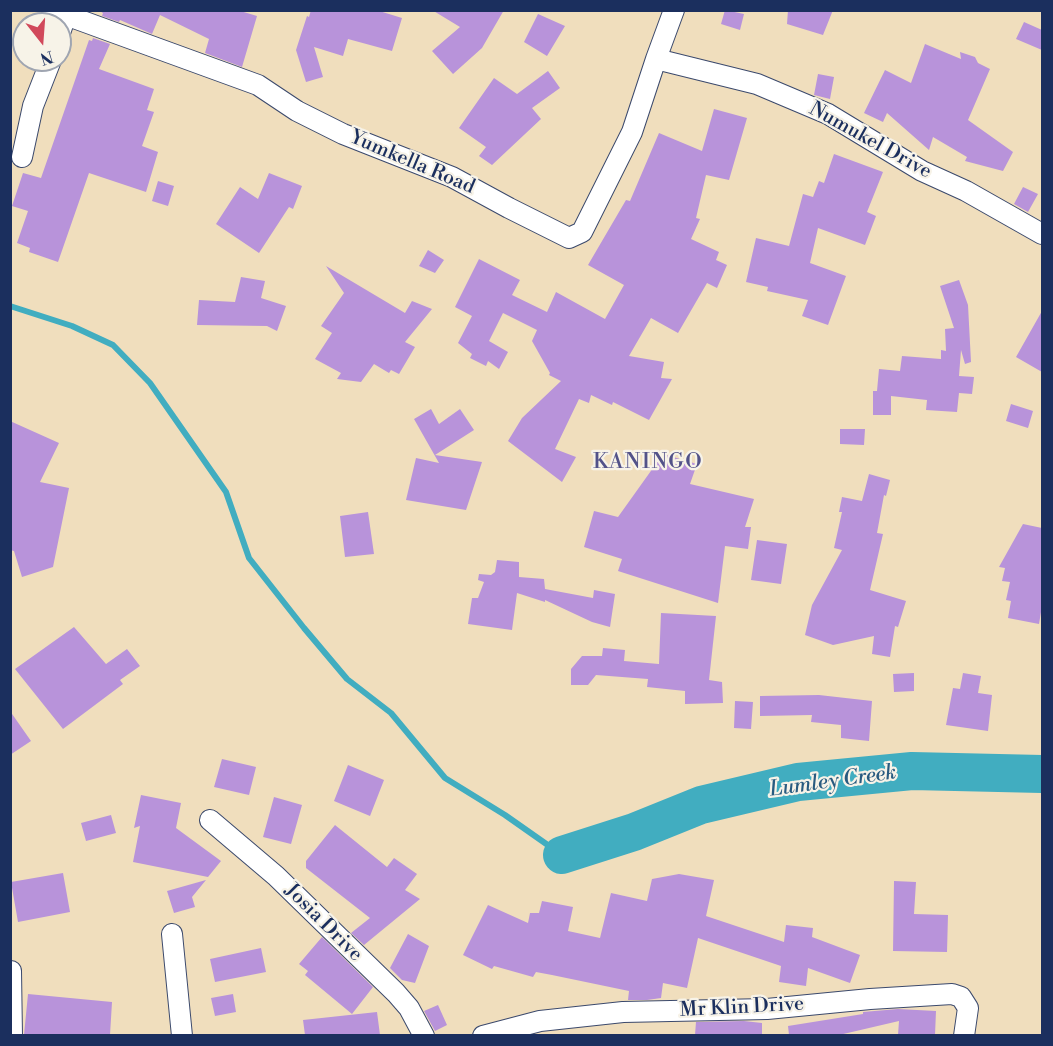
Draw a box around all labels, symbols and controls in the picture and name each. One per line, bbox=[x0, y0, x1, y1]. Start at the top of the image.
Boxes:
north arrow bbox=[12, 12, 72, 72]
text: N bbox=[38, 46, 56, 69]
street label: Numukel Drive bbox=[805, 97, 935, 185]
street label: Yumkella Road bbox=[346, 126, 478, 200]
district label: KANINGO bbox=[593, 450, 703, 476]
water label: Lumley Creek bbox=[768, 761, 898, 803]
street label: Josia Drive bbox=[279, 879, 367, 967]
street label: Mr Klin Drive bbox=[679, 993, 805, 1023]

